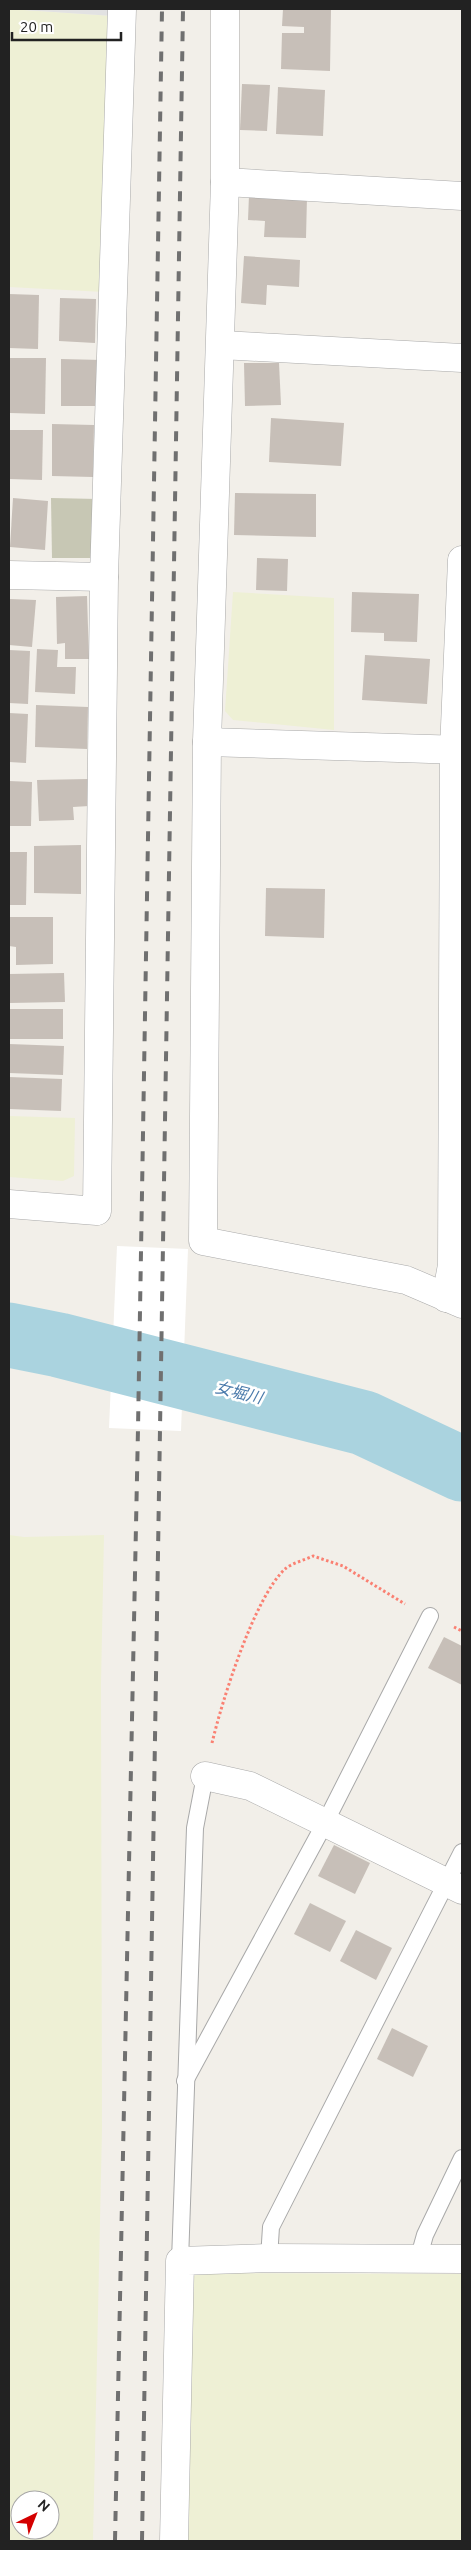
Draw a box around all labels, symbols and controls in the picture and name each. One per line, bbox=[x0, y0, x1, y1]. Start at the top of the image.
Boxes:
scale bar bbox=[12, 10, 121, 42]
text: 20 m bbox=[20, 18, 53, 35]
water label: 女堀川 bbox=[214, 1377, 266, 1407]
north arrow bbox=[10, 2490, 60, 2540]
text: N bbox=[35, 2496, 53, 2515]

